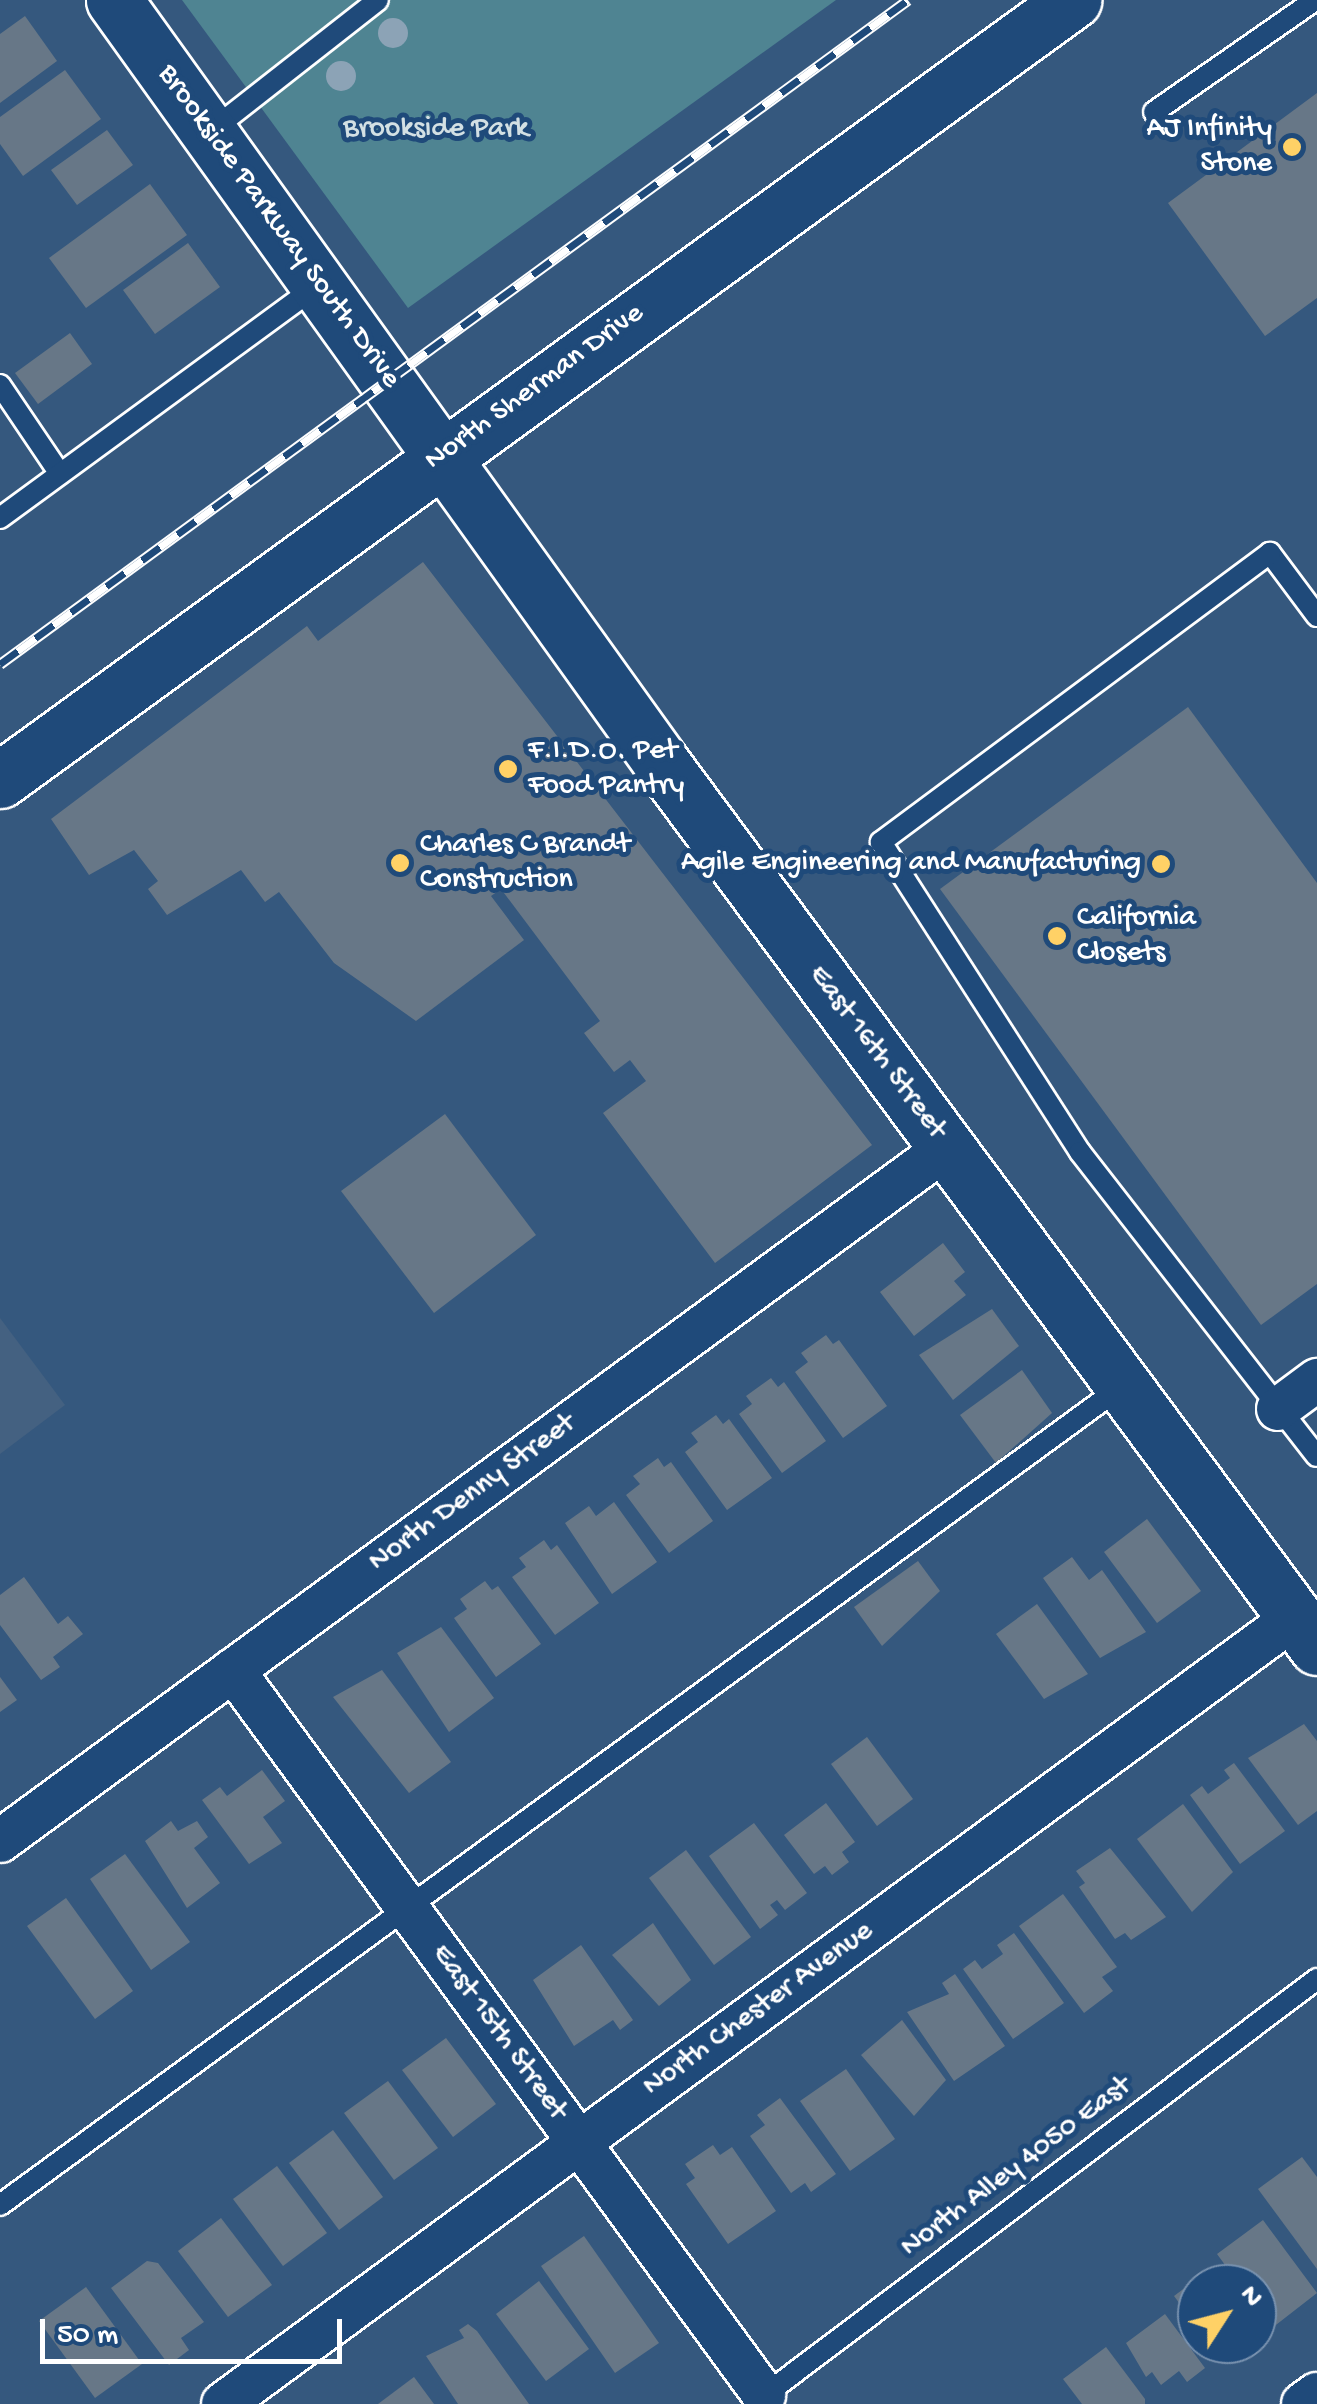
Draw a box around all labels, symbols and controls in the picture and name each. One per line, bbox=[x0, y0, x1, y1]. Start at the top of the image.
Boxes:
street label: Brookside Parkway South Drive bbox=[148, 58, 408, 396]
park label: Brookside Park bbox=[343, 112, 529, 148]
place label: AJ Infinity Stone bbox=[1146, 112, 1272, 182]
marker: AJ Infinity Stone bbox=[1281, 136, 1303, 158]
street label: North Sherman Drive bbox=[418, 296, 652, 480]
place label: F.I.D.O. Pet Food Pantry bbox=[528, 734, 684, 804]
marker: F.I.D.O. Pet Food Pantry bbox=[497, 758, 519, 780]
place label: Charles C Brandt Construction bbox=[420, 828, 630, 898]
place label: Agile Engineering and Manufacturing bbox=[681, 846, 1141, 882]
marker: Charles C Brandt Construction bbox=[389, 852, 411, 874]
marker: Agile Engineering and Manufacturing bbox=[1150, 853, 1172, 875]
place label: California Closets bbox=[1077, 901, 1196, 972]
marker: California Closets bbox=[1046, 925, 1068, 947]
street label: East 16th Street bbox=[799, 959, 953, 1147]
street label: North Denny Street bbox=[363, 1407, 583, 1581]
street label: North Chester Avenue bbox=[637, 1914, 881, 2106]
street label: East 15th Street bbox=[422, 1938, 574, 2128]
street label: North Alley 4050 East bbox=[895, 2070, 1139, 2266]
north arrow bbox=[1177, 2264, 1277, 2364]
text: N bbox=[1231, 2280, 1269, 2314]
scale bar bbox=[45, 2299, 348, 2361]
text: 50 m bbox=[57, 2319, 118, 2354]

